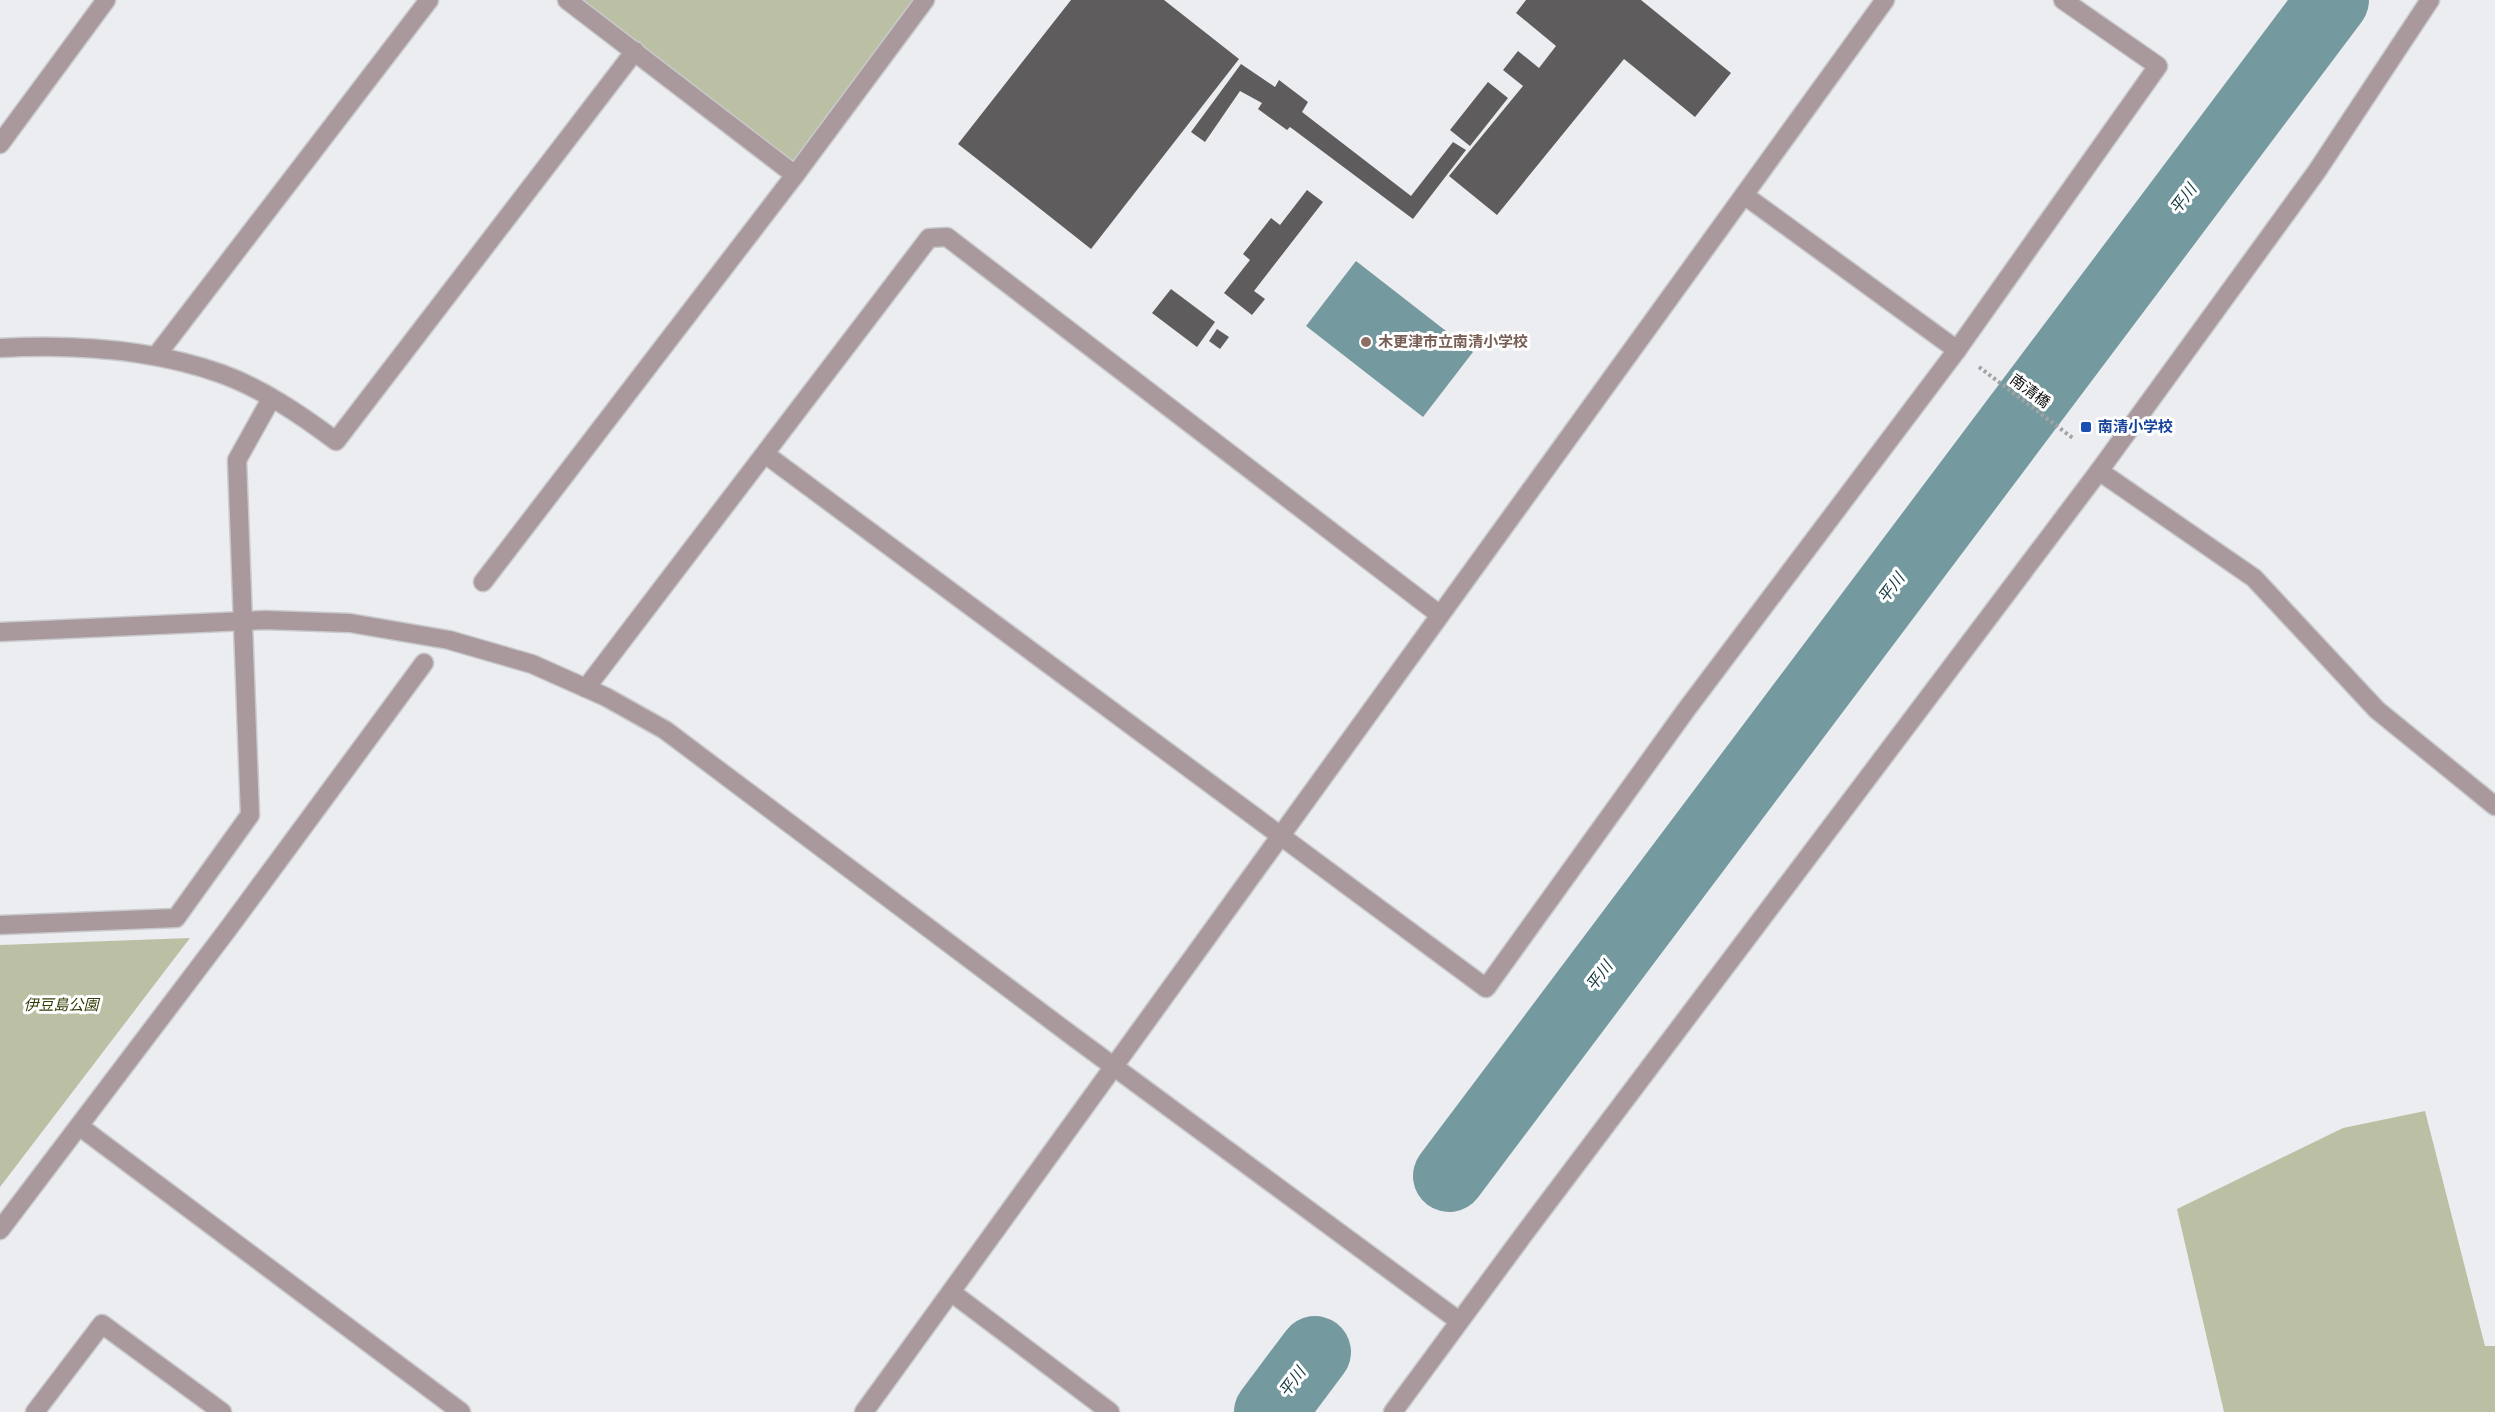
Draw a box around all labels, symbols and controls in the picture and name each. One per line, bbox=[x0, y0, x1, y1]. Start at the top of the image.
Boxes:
water label: 平川 bbox=[2167, 180, 2201, 217]
place label: 木更津市立南清小学校 bbox=[1378, 334, 1528, 350]
marker: 木更津市立南清小学校 bbox=[1359, 335, 1373, 349]
street label: 南清橋 bbox=[2007, 371, 2053, 411]
place label: 南清小学校 bbox=[2098, 419, 2173, 435]
marker: 南清小学校 bbox=[2079, 420, 2093, 434]
water label: 平川 bbox=[1875, 569, 1909, 606]
water label: 平川 bbox=[1583, 957, 1617, 994]
park label: 伊豆島公園 bbox=[23, 997, 100, 1013]
water label: 平川 bbox=[1276, 1363, 1310, 1400]

